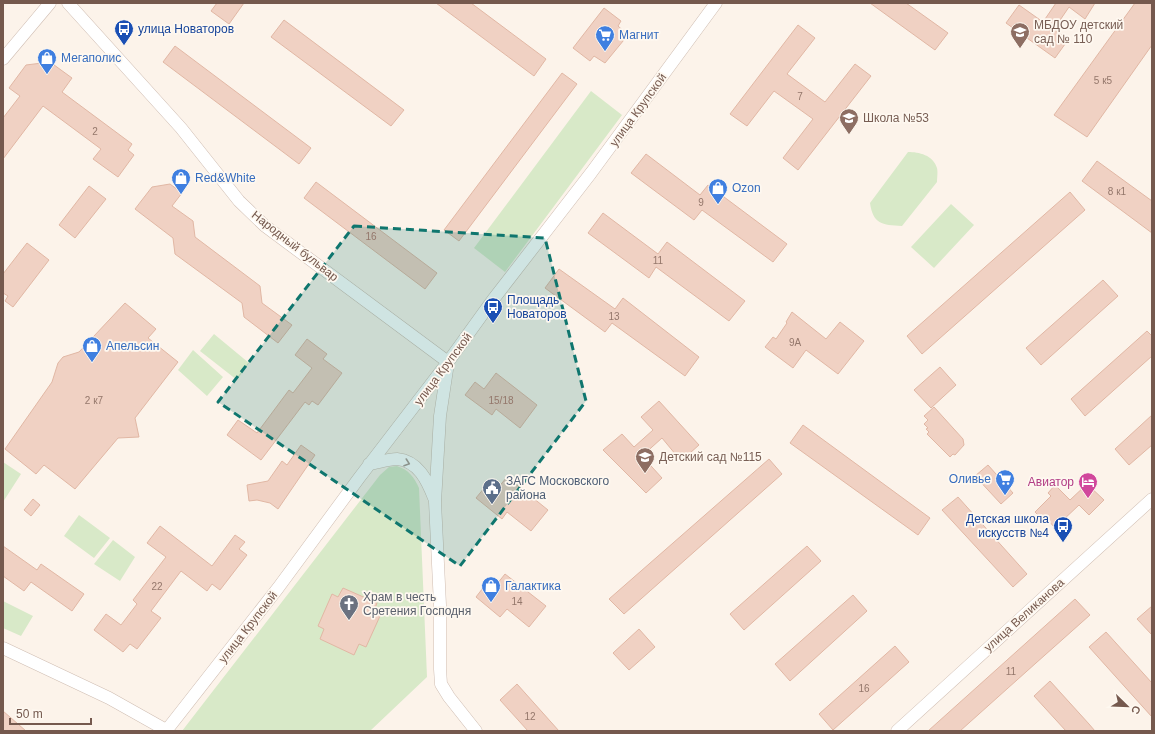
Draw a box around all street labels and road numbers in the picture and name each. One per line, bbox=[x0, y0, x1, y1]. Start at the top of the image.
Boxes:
street label: улица Крупской bbox=[607, 71, 669, 149]
street label: Народный бульвар bbox=[249, 208, 341, 284]
street label: улица Крупской bbox=[411, 330, 475, 408]
street label: улица Великанова bbox=[981, 575, 1067, 655]
street label: улица Крупской bbox=[216, 588, 280, 666]

